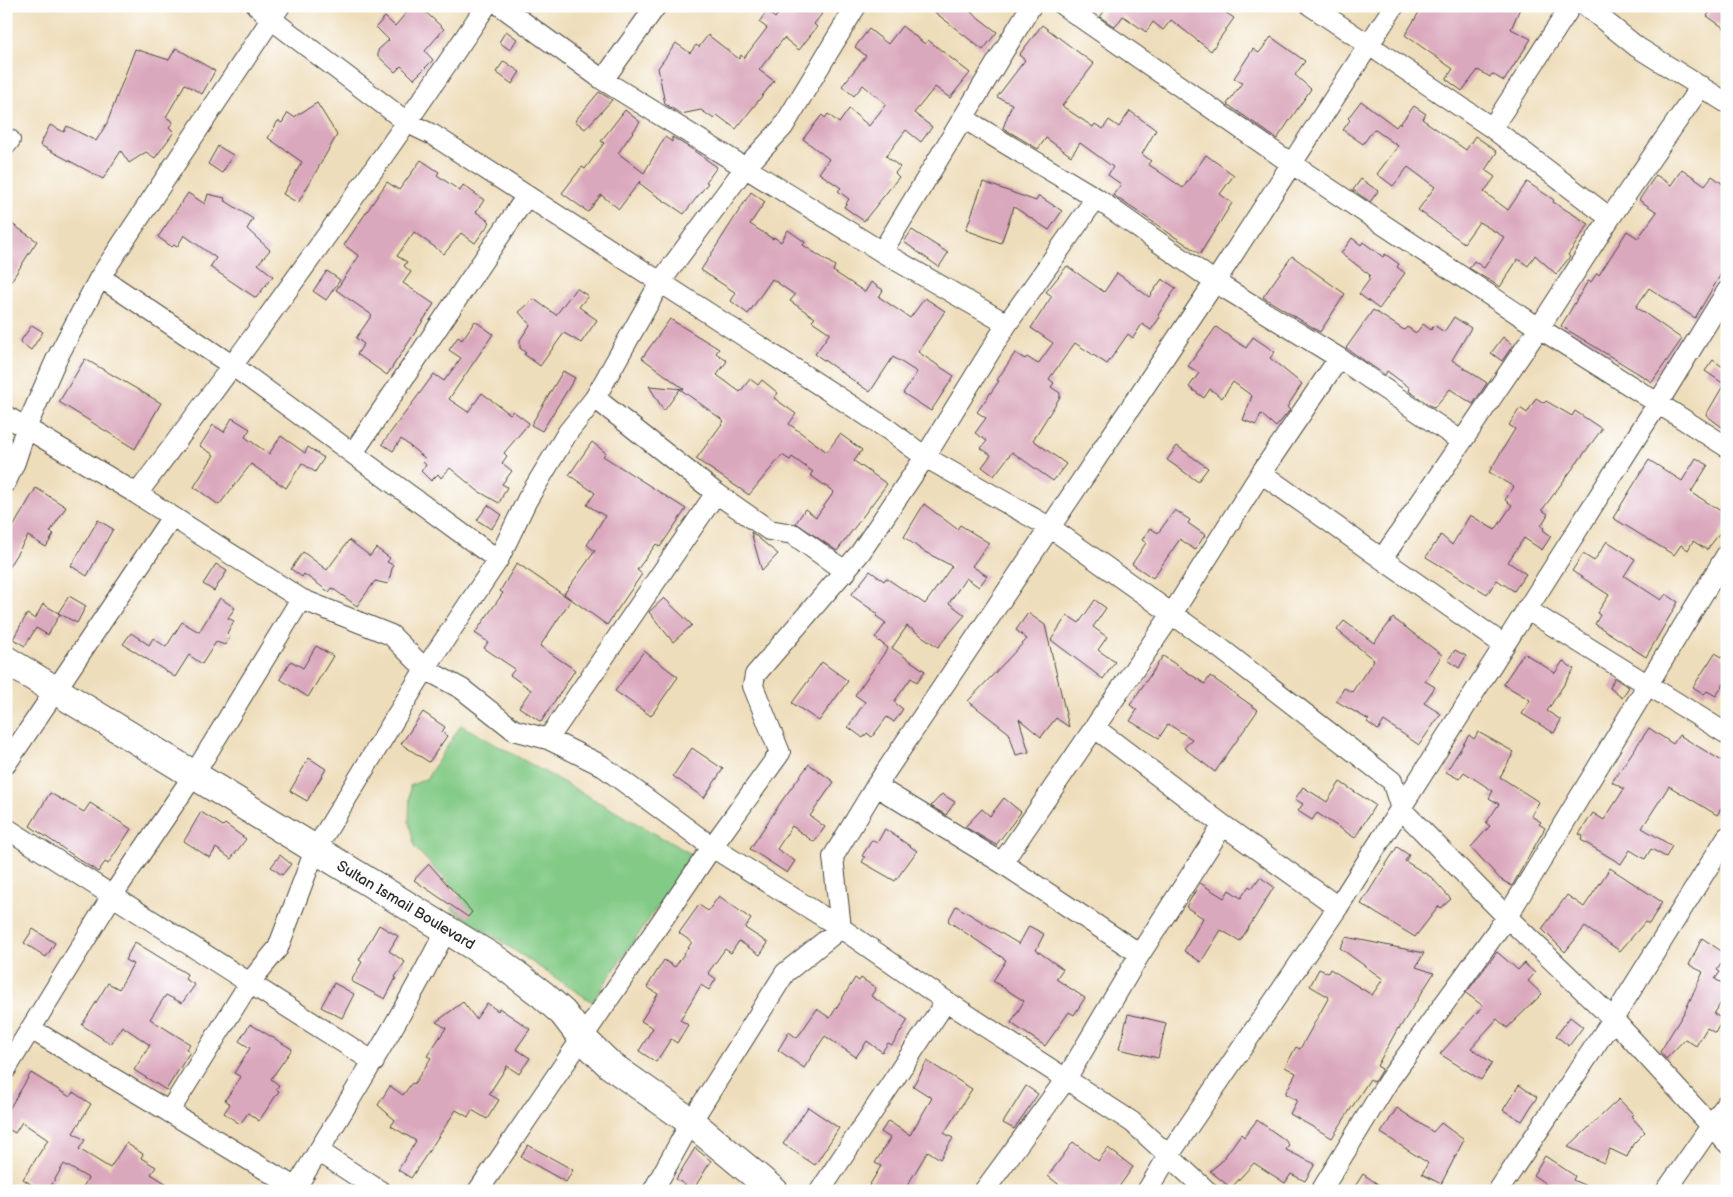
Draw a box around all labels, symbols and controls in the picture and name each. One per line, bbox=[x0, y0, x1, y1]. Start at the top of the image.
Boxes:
street label: Sultan Ismail Boulevard bbox=[333, 857, 478, 954]

